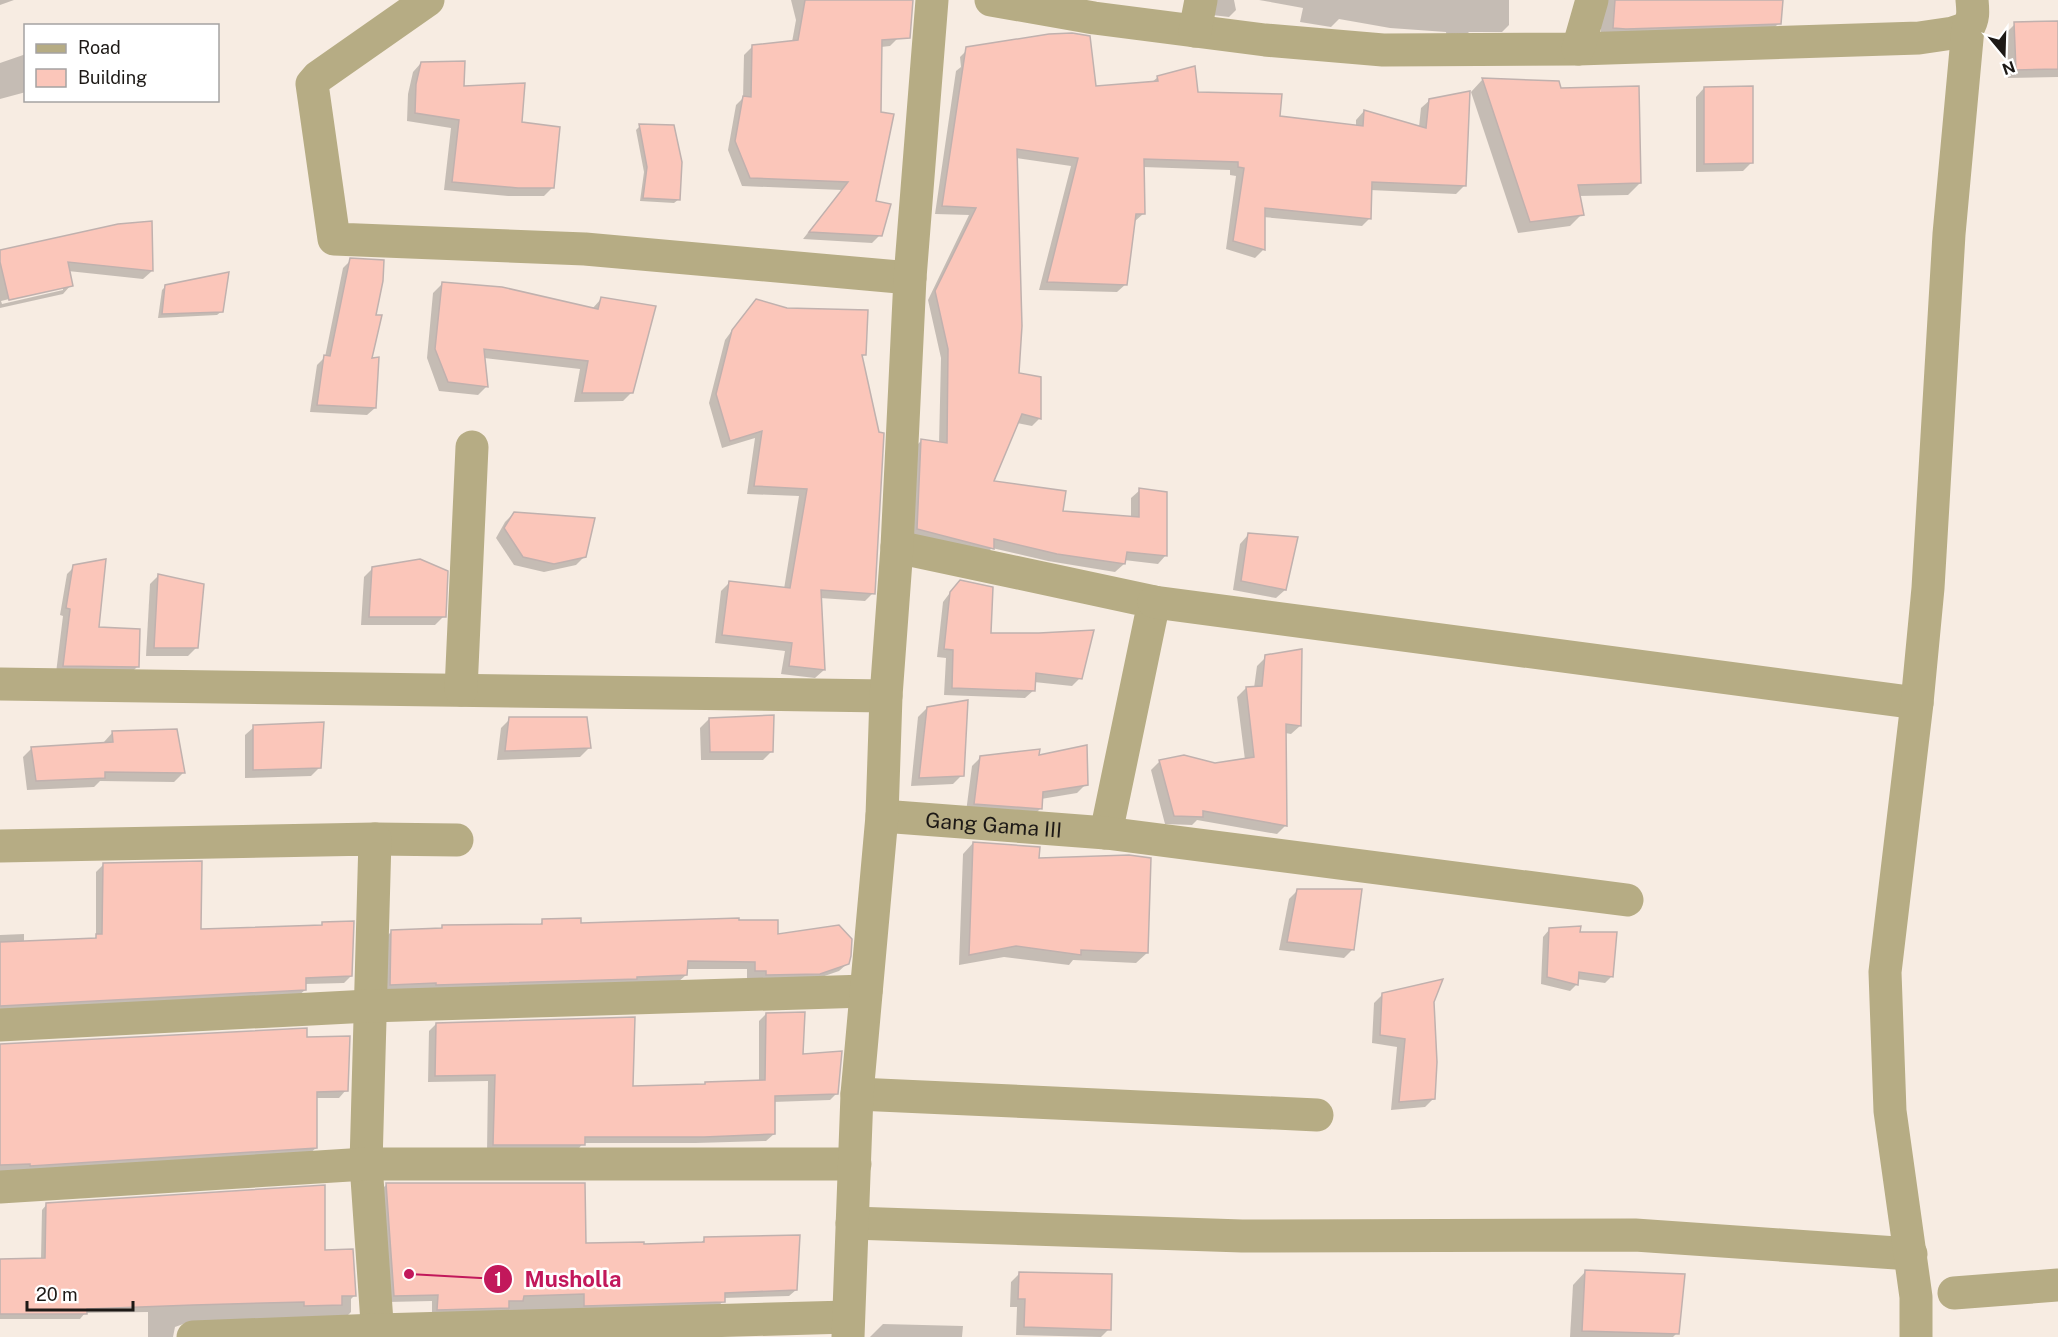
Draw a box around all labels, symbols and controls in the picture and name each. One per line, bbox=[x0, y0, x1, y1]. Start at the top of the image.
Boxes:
legend bbox=[24, 24, 219, 102]
north arrow bbox=[1974, 24, 2034, 84]
text: Road bbox=[78, 37, 121, 58]
text: N bbox=[2000, 57, 2018, 79]
text: Building bbox=[78, 67, 147, 88]
street label: Gang Gama III bbox=[924, 807, 1063, 842]
callout: Musholla bbox=[483, 1259, 634, 1299]
text: Musholla bbox=[524, 1266, 622, 1292]
text: 1 bbox=[494, 1269, 502, 1290]
scale bar bbox=[27, 1274, 134, 1312]
text: 20 m bbox=[36, 1284, 78, 1305]

